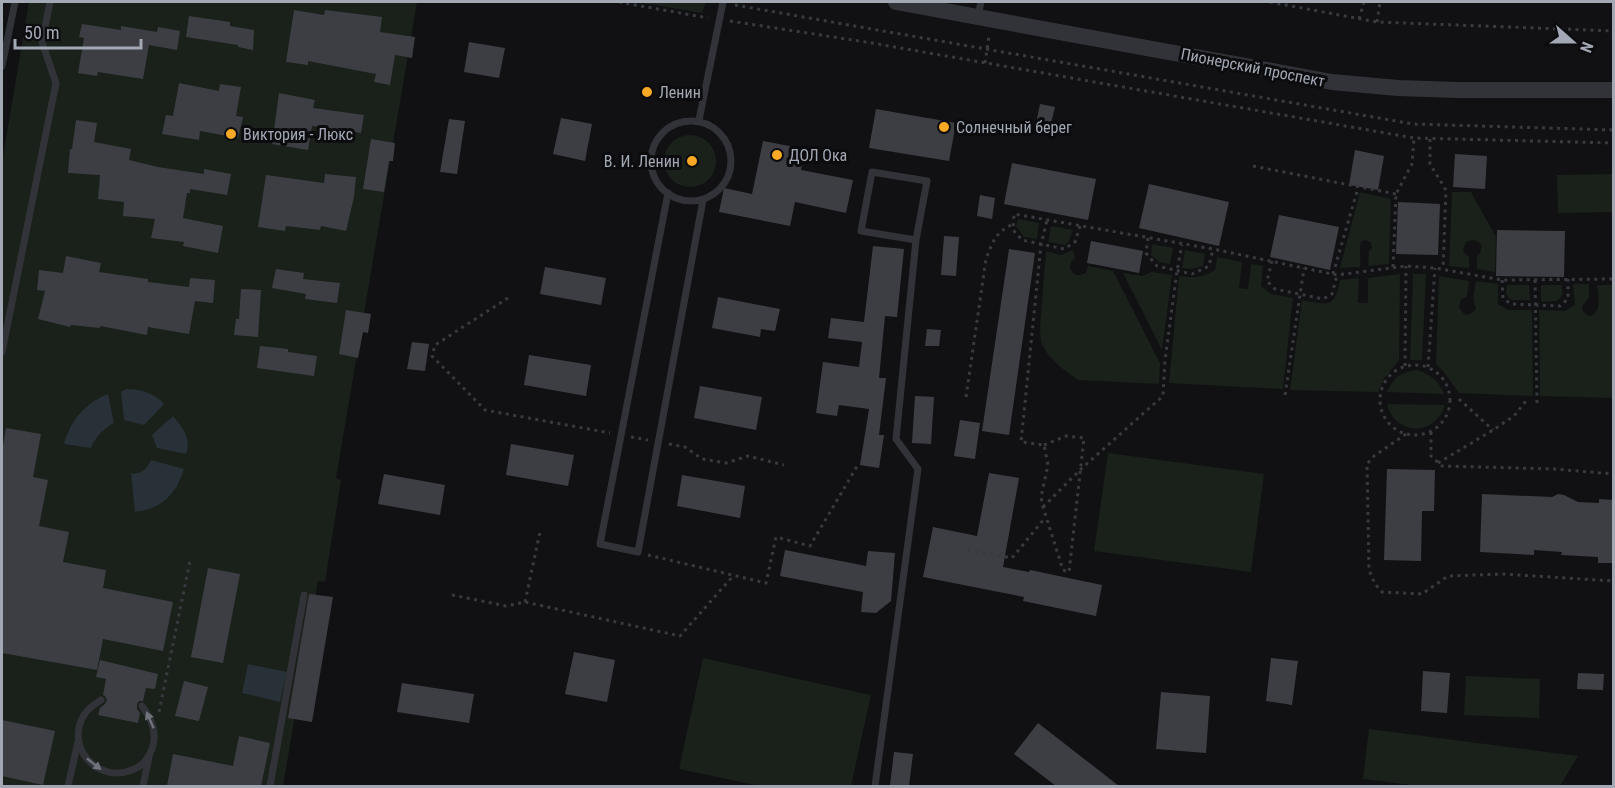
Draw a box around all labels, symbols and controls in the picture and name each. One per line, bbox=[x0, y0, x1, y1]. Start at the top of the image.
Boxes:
scale bar bbox=[15, 12, 141, 50]
north arrow bbox=[1543, 12, 1603, 72]
text: 50 m bbox=[24, 22, 59, 43]
text: N bbox=[1576, 39, 1597, 55]
street label: Пионерский проспект bbox=[1179, 44, 1327, 91]
place label: Ленин bbox=[659, 83, 701, 102]
marker: Ленин bbox=[640, 85, 654, 99]
place label: Солнечный берег bbox=[956, 118, 1072, 137]
marker: Солнечный берег bbox=[937, 120, 951, 134]
place label: Виктория - Люкс bbox=[243, 125, 353, 144]
marker: Виктория - Люкс bbox=[224, 127, 238, 141]
place label: ДОЛ Ока bbox=[789, 146, 847, 165]
marker: ДОЛ Ока bbox=[770, 148, 784, 162]
place label: В. И. Ленин bbox=[604, 152, 680, 171]
marker: В. И. Ленин bbox=[685, 154, 699, 168]
one-way arrow bbox=[145, 711, 154, 728]
one-way arrow bbox=[86, 758, 102, 771]

